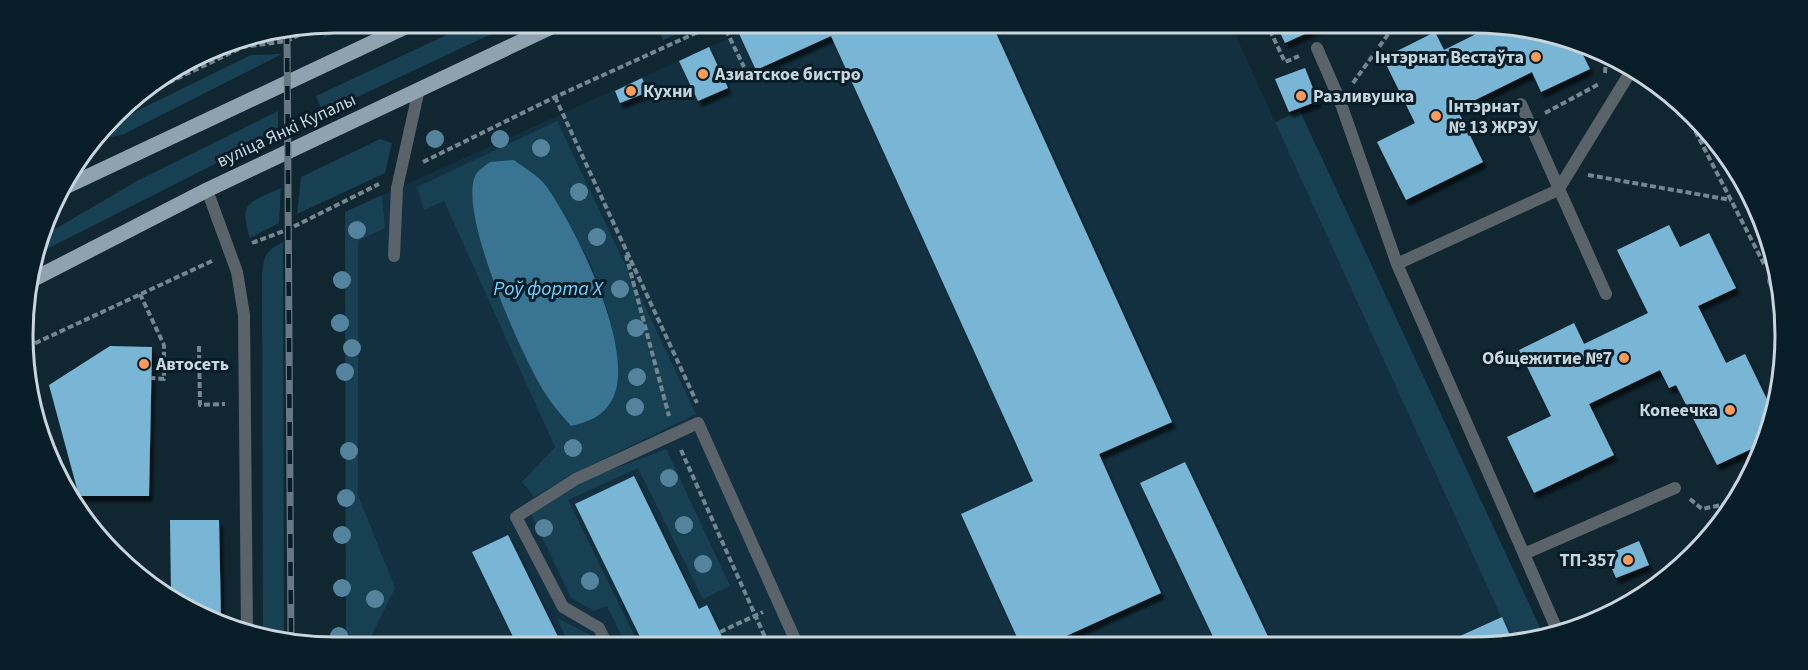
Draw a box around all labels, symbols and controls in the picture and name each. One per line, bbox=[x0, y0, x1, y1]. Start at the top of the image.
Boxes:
place label: Інтэрнат Вестаўта bbox=[1375, 45, 1524, 70]
marker: Інтэрнат Вестаўта bbox=[1529, 50, 1543, 64]
place label: Азиатское бистро bbox=[714, 62, 861, 87]
marker: Азиатское бистро bbox=[696, 67, 710, 81]
place label: Кухни bbox=[643, 79, 693, 104]
marker: Кухни bbox=[624, 84, 638, 98]
place label: Разливушка bbox=[1313, 84, 1414, 109]
street label: вуліца Янкі Купалы bbox=[213, 87, 360, 174]
marker: Разливушка bbox=[1294, 89, 1308, 103]
place label: Інтэрнат № 13 ЖРЭУ bbox=[1448, 94, 1539, 140]
marker: Інтэрнат № 13 ЖРЭУ bbox=[1429, 109, 1443, 123]
water label: Роў форта X bbox=[493, 275, 604, 303]
place label: Общежитие №7 bbox=[1482, 346, 1612, 371]
marker: Общежитие №7 bbox=[1617, 351, 1631, 365]
place label: Автосеть bbox=[155, 352, 229, 377]
marker: Автосеть bbox=[137, 357, 151, 371]
place label: Копеечка bbox=[1639, 398, 1718, 423]
marker: Копеечка bbox=[1723, 403, 1737, 417]
place label: ТП-357 bbox=[1560, 548, 1616, 573]
marker: ТП-357 bbox=[1621, 553, 1635, 567]

